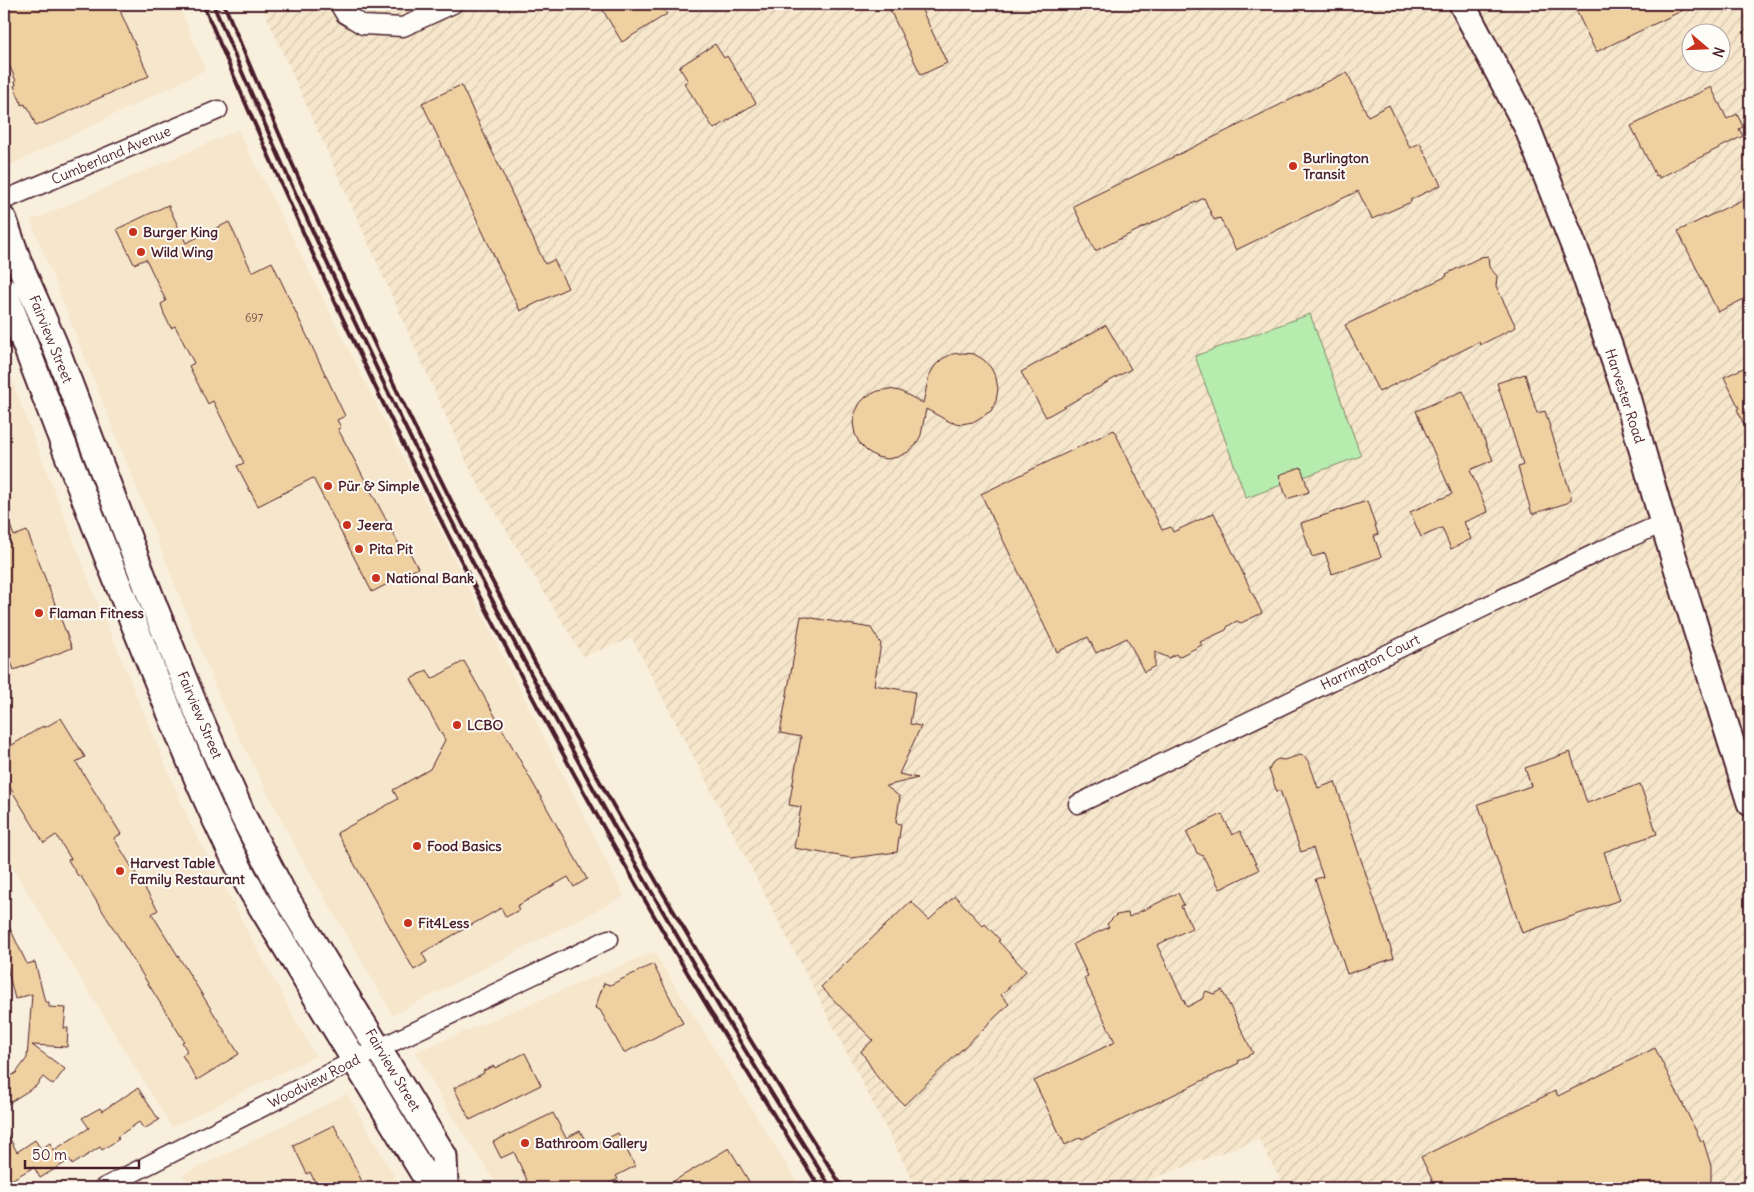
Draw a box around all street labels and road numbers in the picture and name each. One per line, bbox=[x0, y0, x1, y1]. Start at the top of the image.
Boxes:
street label: Cumberland Avenue bbox=[48, 122, 174, 188]
street label: Fairview Street bbox=[25, 292, 77, 386]
street label: Harvester Road bbox=[1601, 346, 1649, 446]
street label: Harrington Court bbox=[1317, 630, 1423, 694]
street label: Fairview Street bbox=[173, 669, 227, 762]
street label: Fairview Street bbox=[361, 1025, 425, 1115]
street label: Woodview Road bbox=[265, 1050, 363, 1112]

